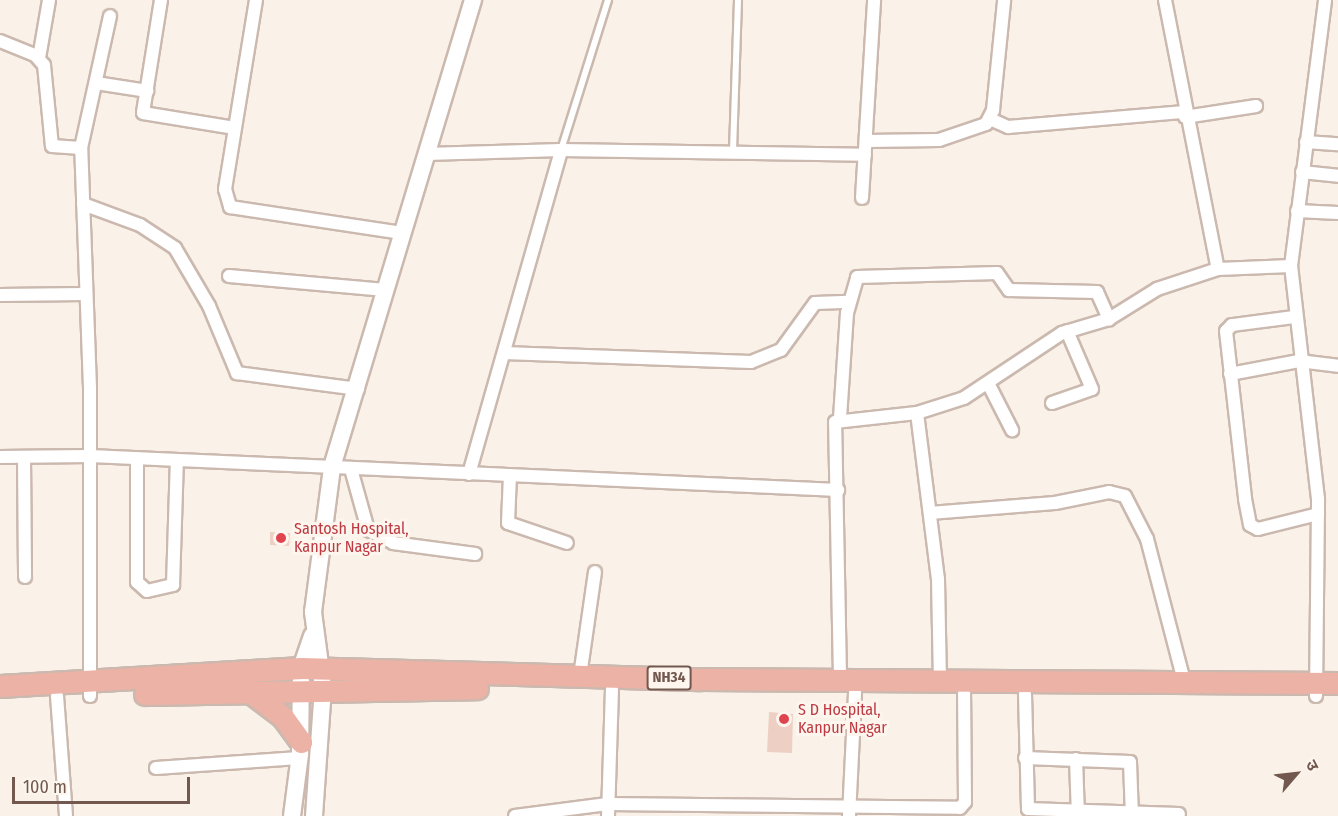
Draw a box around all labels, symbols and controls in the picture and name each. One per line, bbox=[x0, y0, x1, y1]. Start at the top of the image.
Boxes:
place label: Santosh Hospital, Kanpur Nagar bbox=[294, 519, 409, 557]
marker: Santosh Hospital, Kanpur Nagar bbox=[272, 529, 290, 547]
road number: NH34 bbox=[646, 666, 692, 690]
place label: S D Hospital, Kanpur Nagar bbox=[798, 700, 887, 738]
marker: S D Hospital, Kanpur Nagar bbox=[775, 710, 793, 728]
north arrow bbox=[1266, 744, 1326, 804]
text: उ bbox=[1302, 757, 1323, 774]
scale bar bbox=[15, 765, 194, 803]
text: 100 m bbox=[23, 776, 67, 798]

